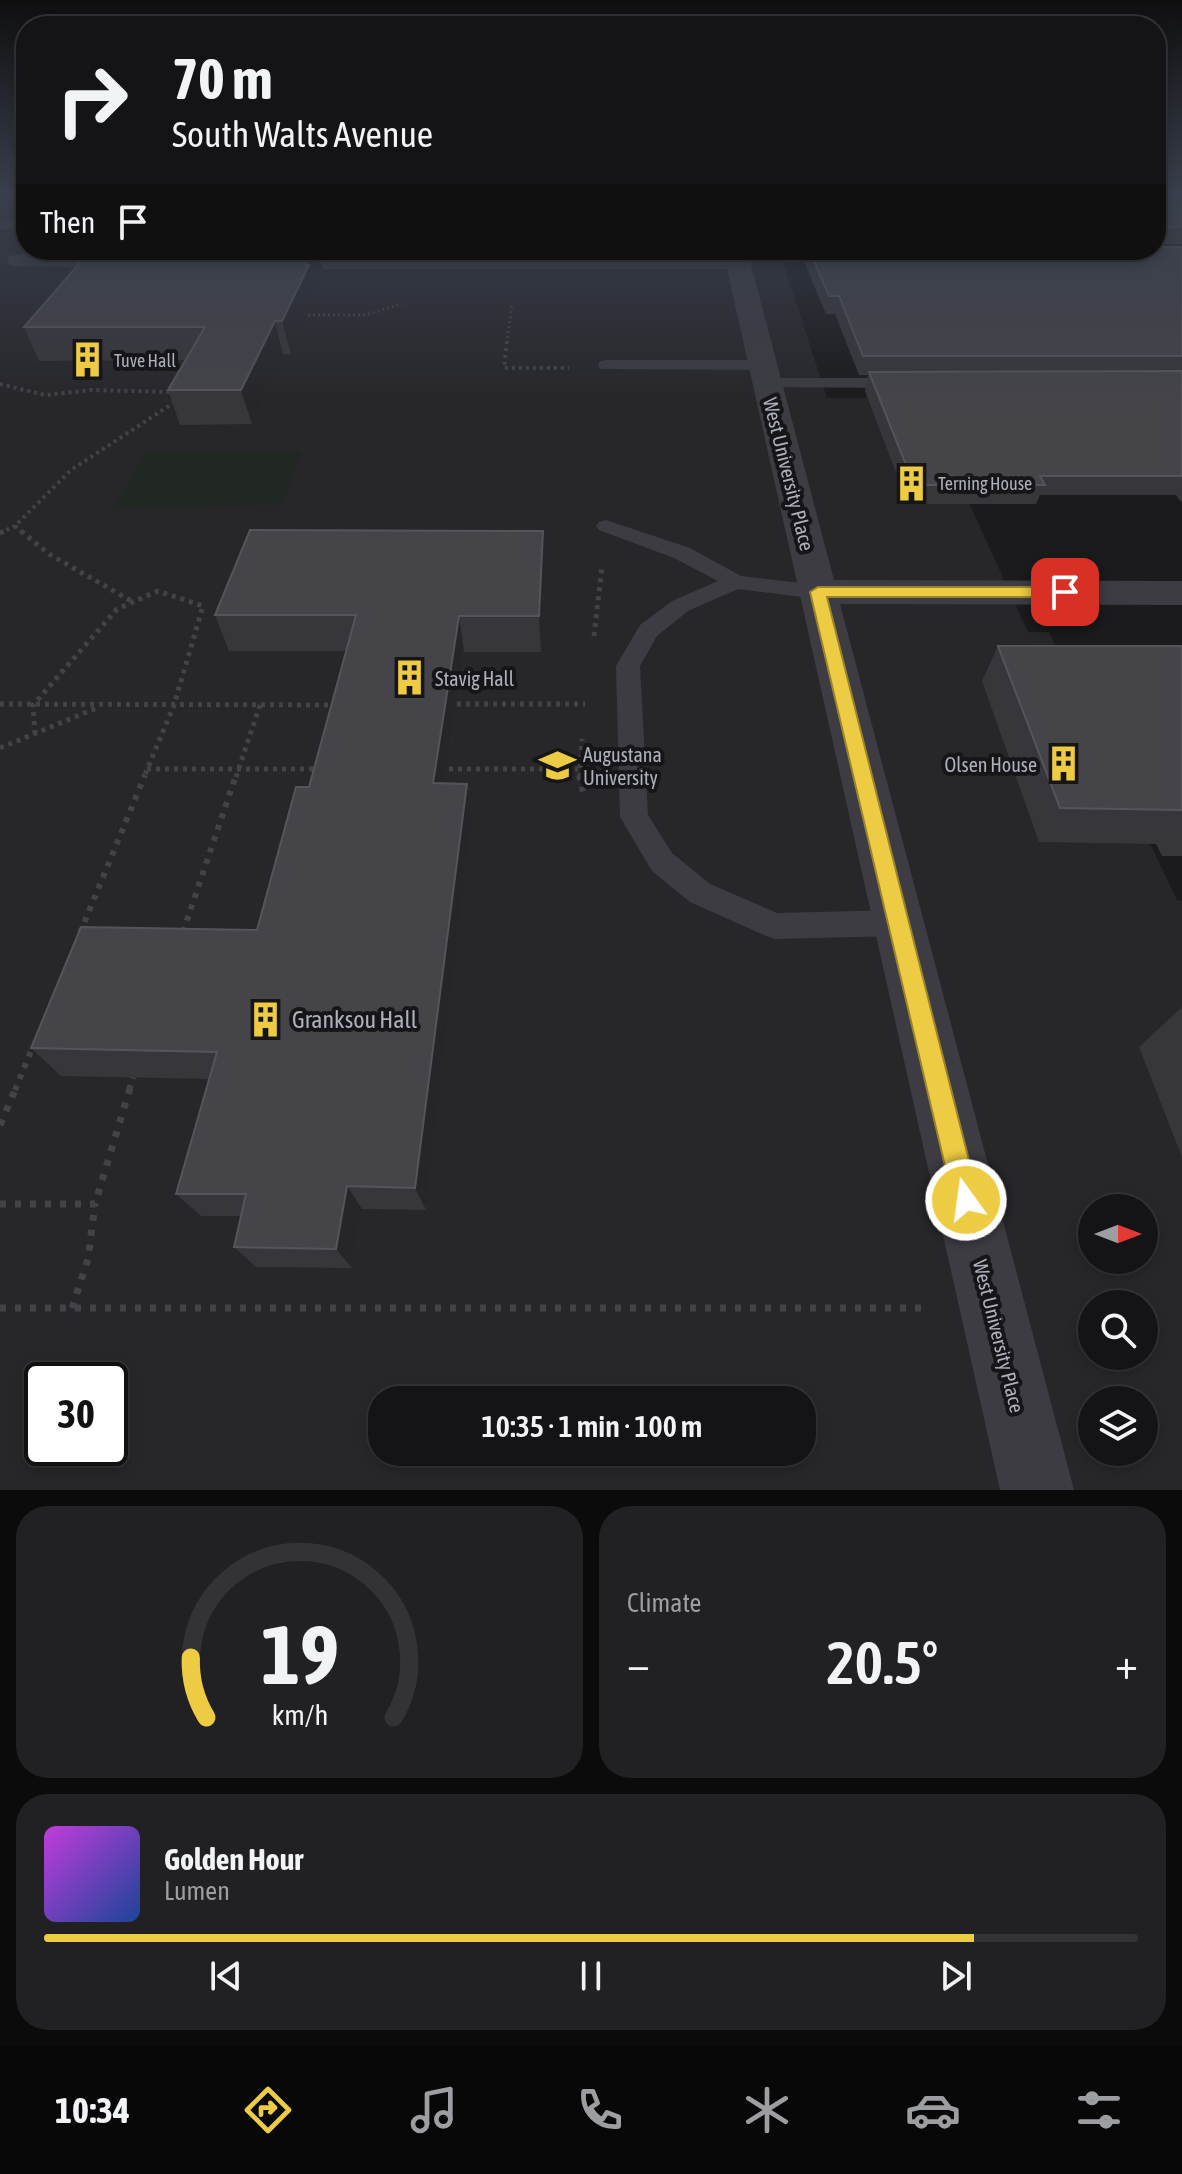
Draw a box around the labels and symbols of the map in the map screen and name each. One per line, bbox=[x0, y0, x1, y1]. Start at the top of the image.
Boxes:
building icon: Tuve Hall bbox=[69, 341, 107, 379]
place label: Tuve Hall bbox=[114, 350, 176, 371]
street label: West University Place bbox=[759, 395, 819, 553]
building icon: Terning House bbox=[893, 464, 931, 502]
place label: Terning House bbox=[938, 473, 1032, 494]
pin bbox=[1031, 558, 1099, 626]
building icon: Stavig Hall bbox=[390, 659, 428, 697]
place label: Stavig Hall bbox=[435, 667, 515, 690]
place label: Augustana University bbox=[583, 743, 662, 789]
building icon: Olsen House bbox=[1044, 745, 1082, 783]
school or university icon: Augustana University bbox=[538, 747, 576, 785]
place label: Olsen House bbox=[945, 753, 1037, 776]
building icon: Granksou Hall bbox=[247, 1000, 285, 1038]
place label: Granksou Hall bbox=[292, 1006, 418, 1033]
position arrow bbox=[924, 1158, 1008, 1242]
north arrow bbox=[1078, 1194, 1158, 1274]
street label: West University Place bbox=[969, 1257, 1029, 1415]
speed limit sign: 30 bbox=[24, 1362, 128, 1466]

